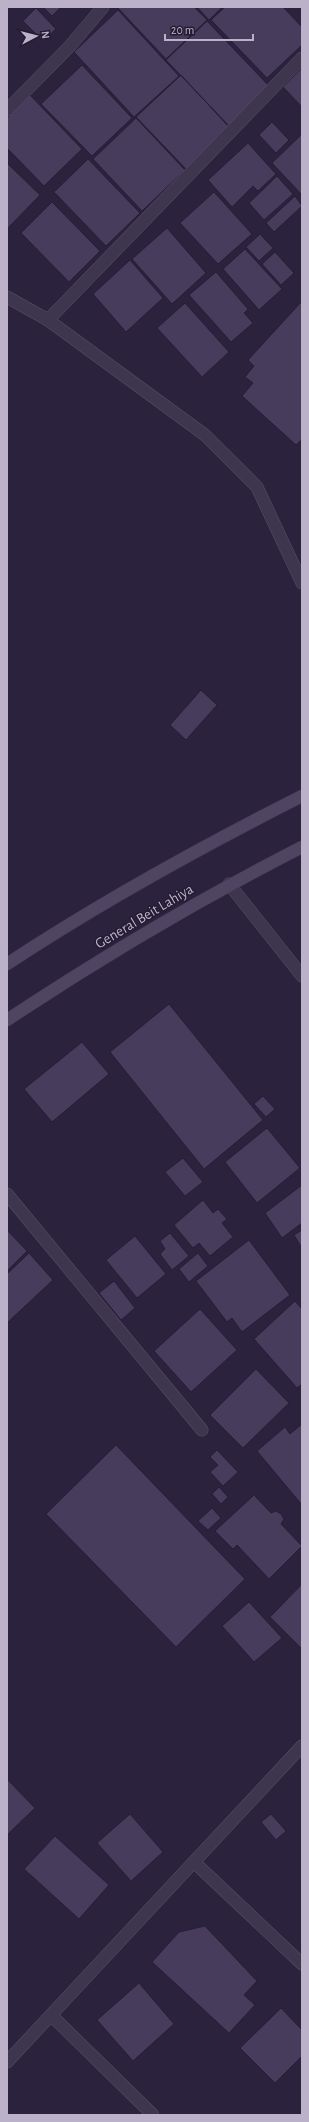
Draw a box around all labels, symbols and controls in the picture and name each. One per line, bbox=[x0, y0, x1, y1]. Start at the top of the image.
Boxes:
north arrow bbox=[16, 16, 56, 56]
scale bar bbox=[165, 16, 253, 42]
text: 20 m bbox=[171, 24, 194, 36]
text: N bbox=[40, 30, 51, 39]
street label: General Beit Lahiya bbox=[93, 881, 196, 952]

